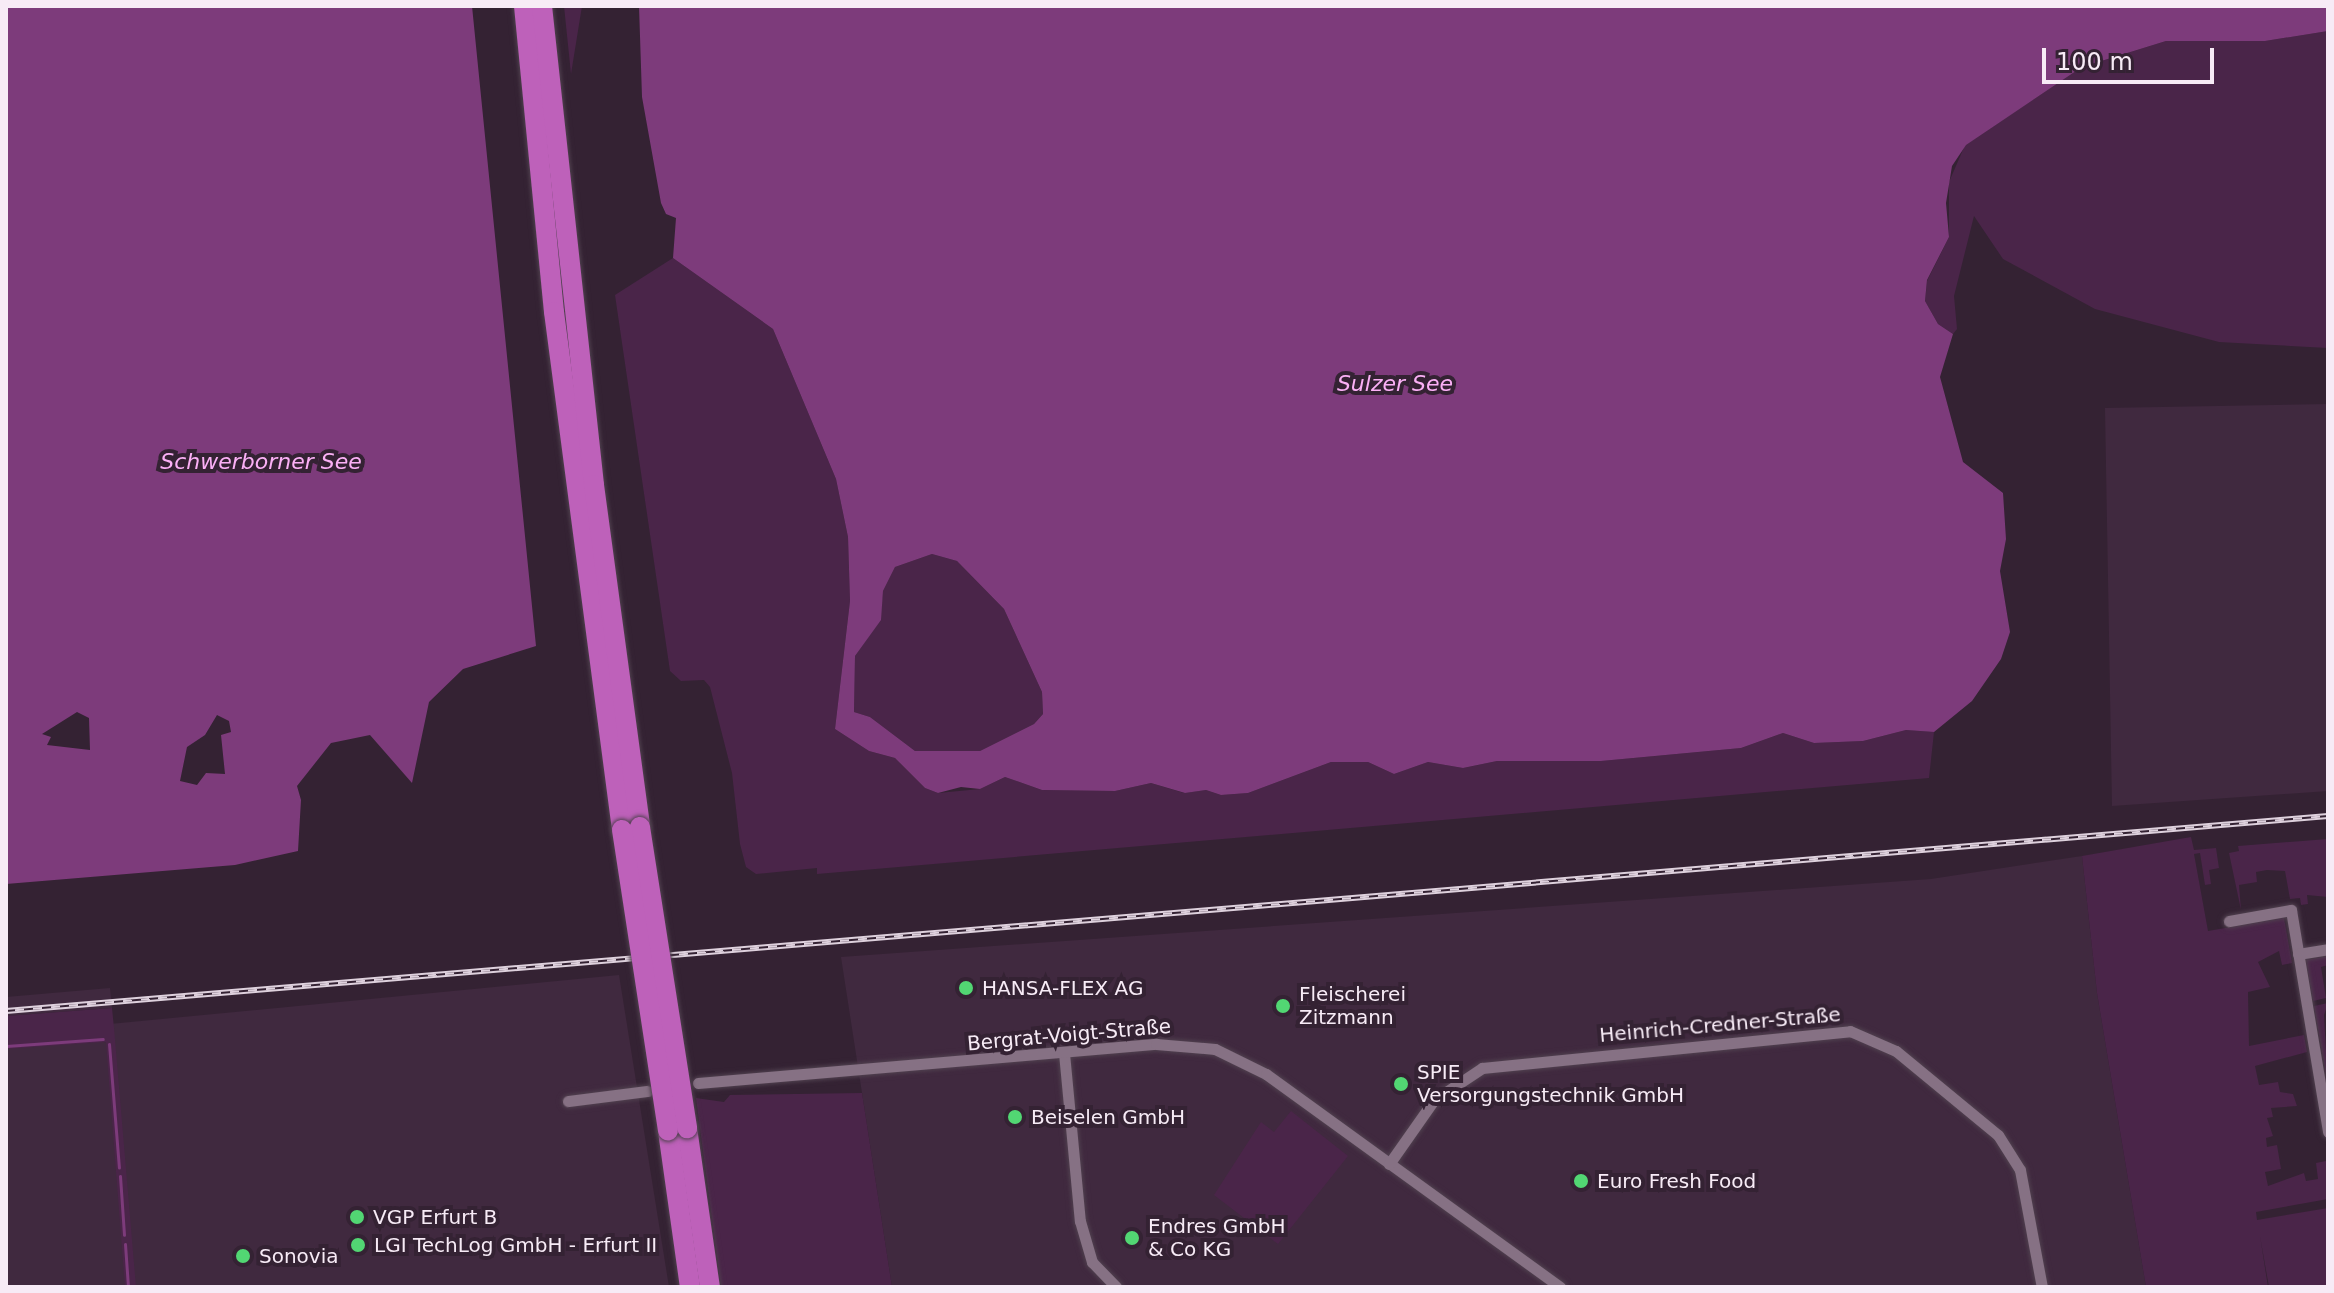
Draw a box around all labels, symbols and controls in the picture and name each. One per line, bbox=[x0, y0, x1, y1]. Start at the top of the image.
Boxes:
scale bar bbox=[2046, 32, 2218, 82]
text: 100 m bbox=[2056, 48, 2133, 76]
water label: Sulzer See bbox=[1337, 371, 1453, 397]
water label: Schwerborner See bbox=[160, 449, 362, 475]
place label: HANSA-FLEX AG bbox=[982, 976, 1143, 1000]
marker: HANSA-FLEX AG bbox=[957, 979, 975, 997]
place label: Fleischerei Zitzmann bbox=[1299, 982, 1406, 1029]
marker: Fleischerei Zitzmann bbox=[1274, 997, 1292, 1015]
street label: Heinrich-Credner-Straße bbox=[1598, 1002, 1842, 1048]
street label: Bergrat-Voigt-Straße bbox=[966, 1014, 1172, 1056]
place label: SPIE Versorgungstechnik GmbH bbox=[1417, 1060, 1684, 1107]
marker: SPIE Versorgungstechnik GmbH bbox=[1392, 1075, 1410, 1093]
place label: Beiselen GmbH bbox=[1031, 1105, 1185, 1129]
marker: Beiselen GmbH bbox=[1006, 1108, 1024, 1126]
place label: Euro Fresh Food bbox=[1597, 1169, 1756, 1193]
marker: Euro Fresh Food bbox=[1572, 1172, 1590, 1190]
place label: VGP Erfurt B bbox=[373, 1205, 497, 1229]
marker: VGP Erfurt B bbox=[348, 1208, 366, 1226]
place label: Endres GmbH & Co KG bbox=[1148, 1214, 1286, 1261]
marker: Endres GmbH & Co KG bbox=[1123, 1229, 1141, 1247]
place label: LGI TechLog GmbH - Erfurt II bbox=[374, 1233, 657, 1257]
marker: LGI TechLog GmbH - Erfurt II bbox=[349, 1236, 367, 1254]
place label: Sonovia bbox=[259, 1244, 338, 1268]
marker: Sonovia bbox=[234, 1247, 252, 1265]

